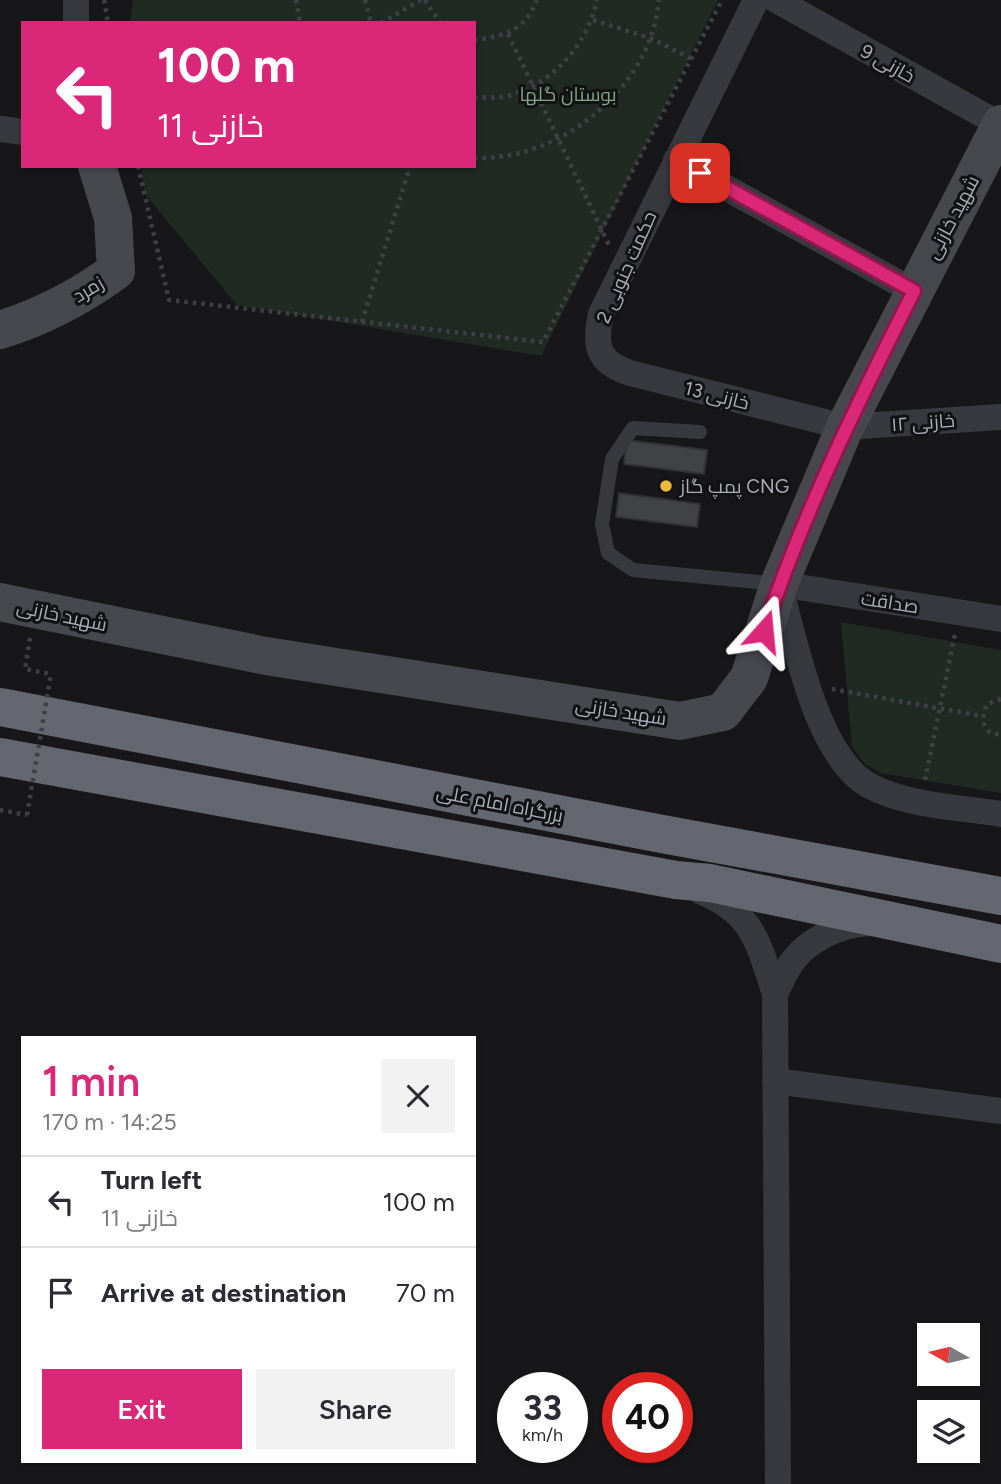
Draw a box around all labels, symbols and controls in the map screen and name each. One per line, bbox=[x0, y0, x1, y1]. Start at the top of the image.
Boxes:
text: 100 m bbox=[157, 35, 296, 94]
street label: خازنی 9 bbox=[857, 39, 919, 88]
icon: left bbox=[42, 49, 133, 140]
park label: بوستان گلها bbox=[519, 83, 617, 106]
text: خازنی 11 bbox=[157, 107, 264, 145]
pin bbox=[670, 143, 730, 203]
icon: arrive bbox=[681, 154, 719, 192]
street label: شهید خازنی bbox=[921, 171, 984, 263]
street label: حکمت جنوبی 2 bbox=[591, 208, 661, 327]
street label: زمرد bbox=[69, 271, 108, 308]
street label: خازنی 13 bbox=[682, 376, 752, 415]
street label: خازنی ۱۲ bbox=[891, 409, 956, 436]
place label: پمپ گاز CNG bbox=[679, 475, 789, 499]
marker: پمپ گاز CNG bbox=[658, 478, 674, 494]
street label: صداقت bbox=[860, 587, 920, 618]
position arrow bbox=[727, 594, 801, 668]
street label: شهید خازنی bbox=[15, 595, 109, 636]
street label: شهید خازنی bbox=[574, 693, 668, 730]
street label: بزرگراه امام علی bbox=[434, 780, 565, 829]
text: 1 min bbox=[42, 1056, 140, 1107]
button: close bbox=[381, 1059, 455, 1133]
text: 170 m · 14:25 bbox=[42, 1108, 177, 1136]
text: Turn left bbox=[101, 1164, 202, 1196]
icon: left bbox=[42, 1183, 80, 1221]
text: 100 m bbox=[382, 1186, 455, 1218]
text: خازنی 11 bbox=[101, 1204, 178, 1232]
icon: arrive bbox=[42, 1274, 80, 1312]
text: Arrive at destination bbox=[101, 1277, 346, 1309]
text: 70 m bbox=[396, 1277, 455, 1309]
north arrow bbox=[917, 1323, 980, 1386]
map controls bbox=[917, 1323, 980, 1463]
button: Exit bbox=[42, 1369, 242, 1449]
button: Share bbox=[256, 1369, 455, 1449]
speed limit sign: 40 bbox=[602, 1372, 693, 1463]
text: 33 bbox=[523, 1387, 562, 1429]
button: layers bbox=[917, 1400, 980, 1463]
text: km/h bbox=[522, 1424, 563, 1446]

